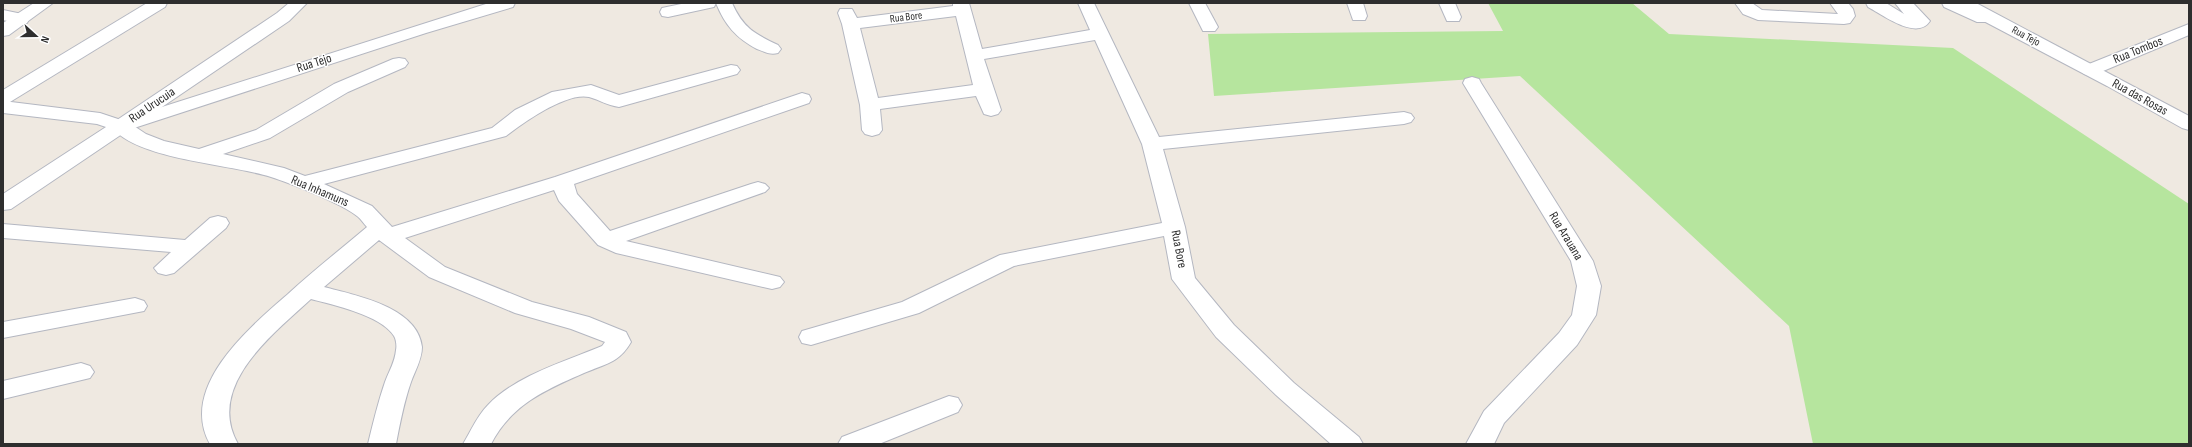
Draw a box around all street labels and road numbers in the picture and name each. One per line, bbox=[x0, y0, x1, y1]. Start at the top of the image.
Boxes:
street label: Rua Bore bbox=[889, 9, 923, 25]
street label: Rua Tejo bbox=[2010, 23, 2043, 49]
street label: Rua Tombos bbox=[2111, 33, 2165, 67]
street label: Rua Tejo bbox=[294, 50, 334, 76]
street label: Rua das Rosas bbox=[2109, 75, 2171, 119]
street label: Rua Urucuia bbox=[126, 84, 178, 126]
street label: Rua Inhamuns bbox=[289, 172, 352, 210]
street label: Rua Arauana bbox=[1545, 209, 1587, 263]
street label: Rua Bore bbox=[1167, 229, 1191, 269]

